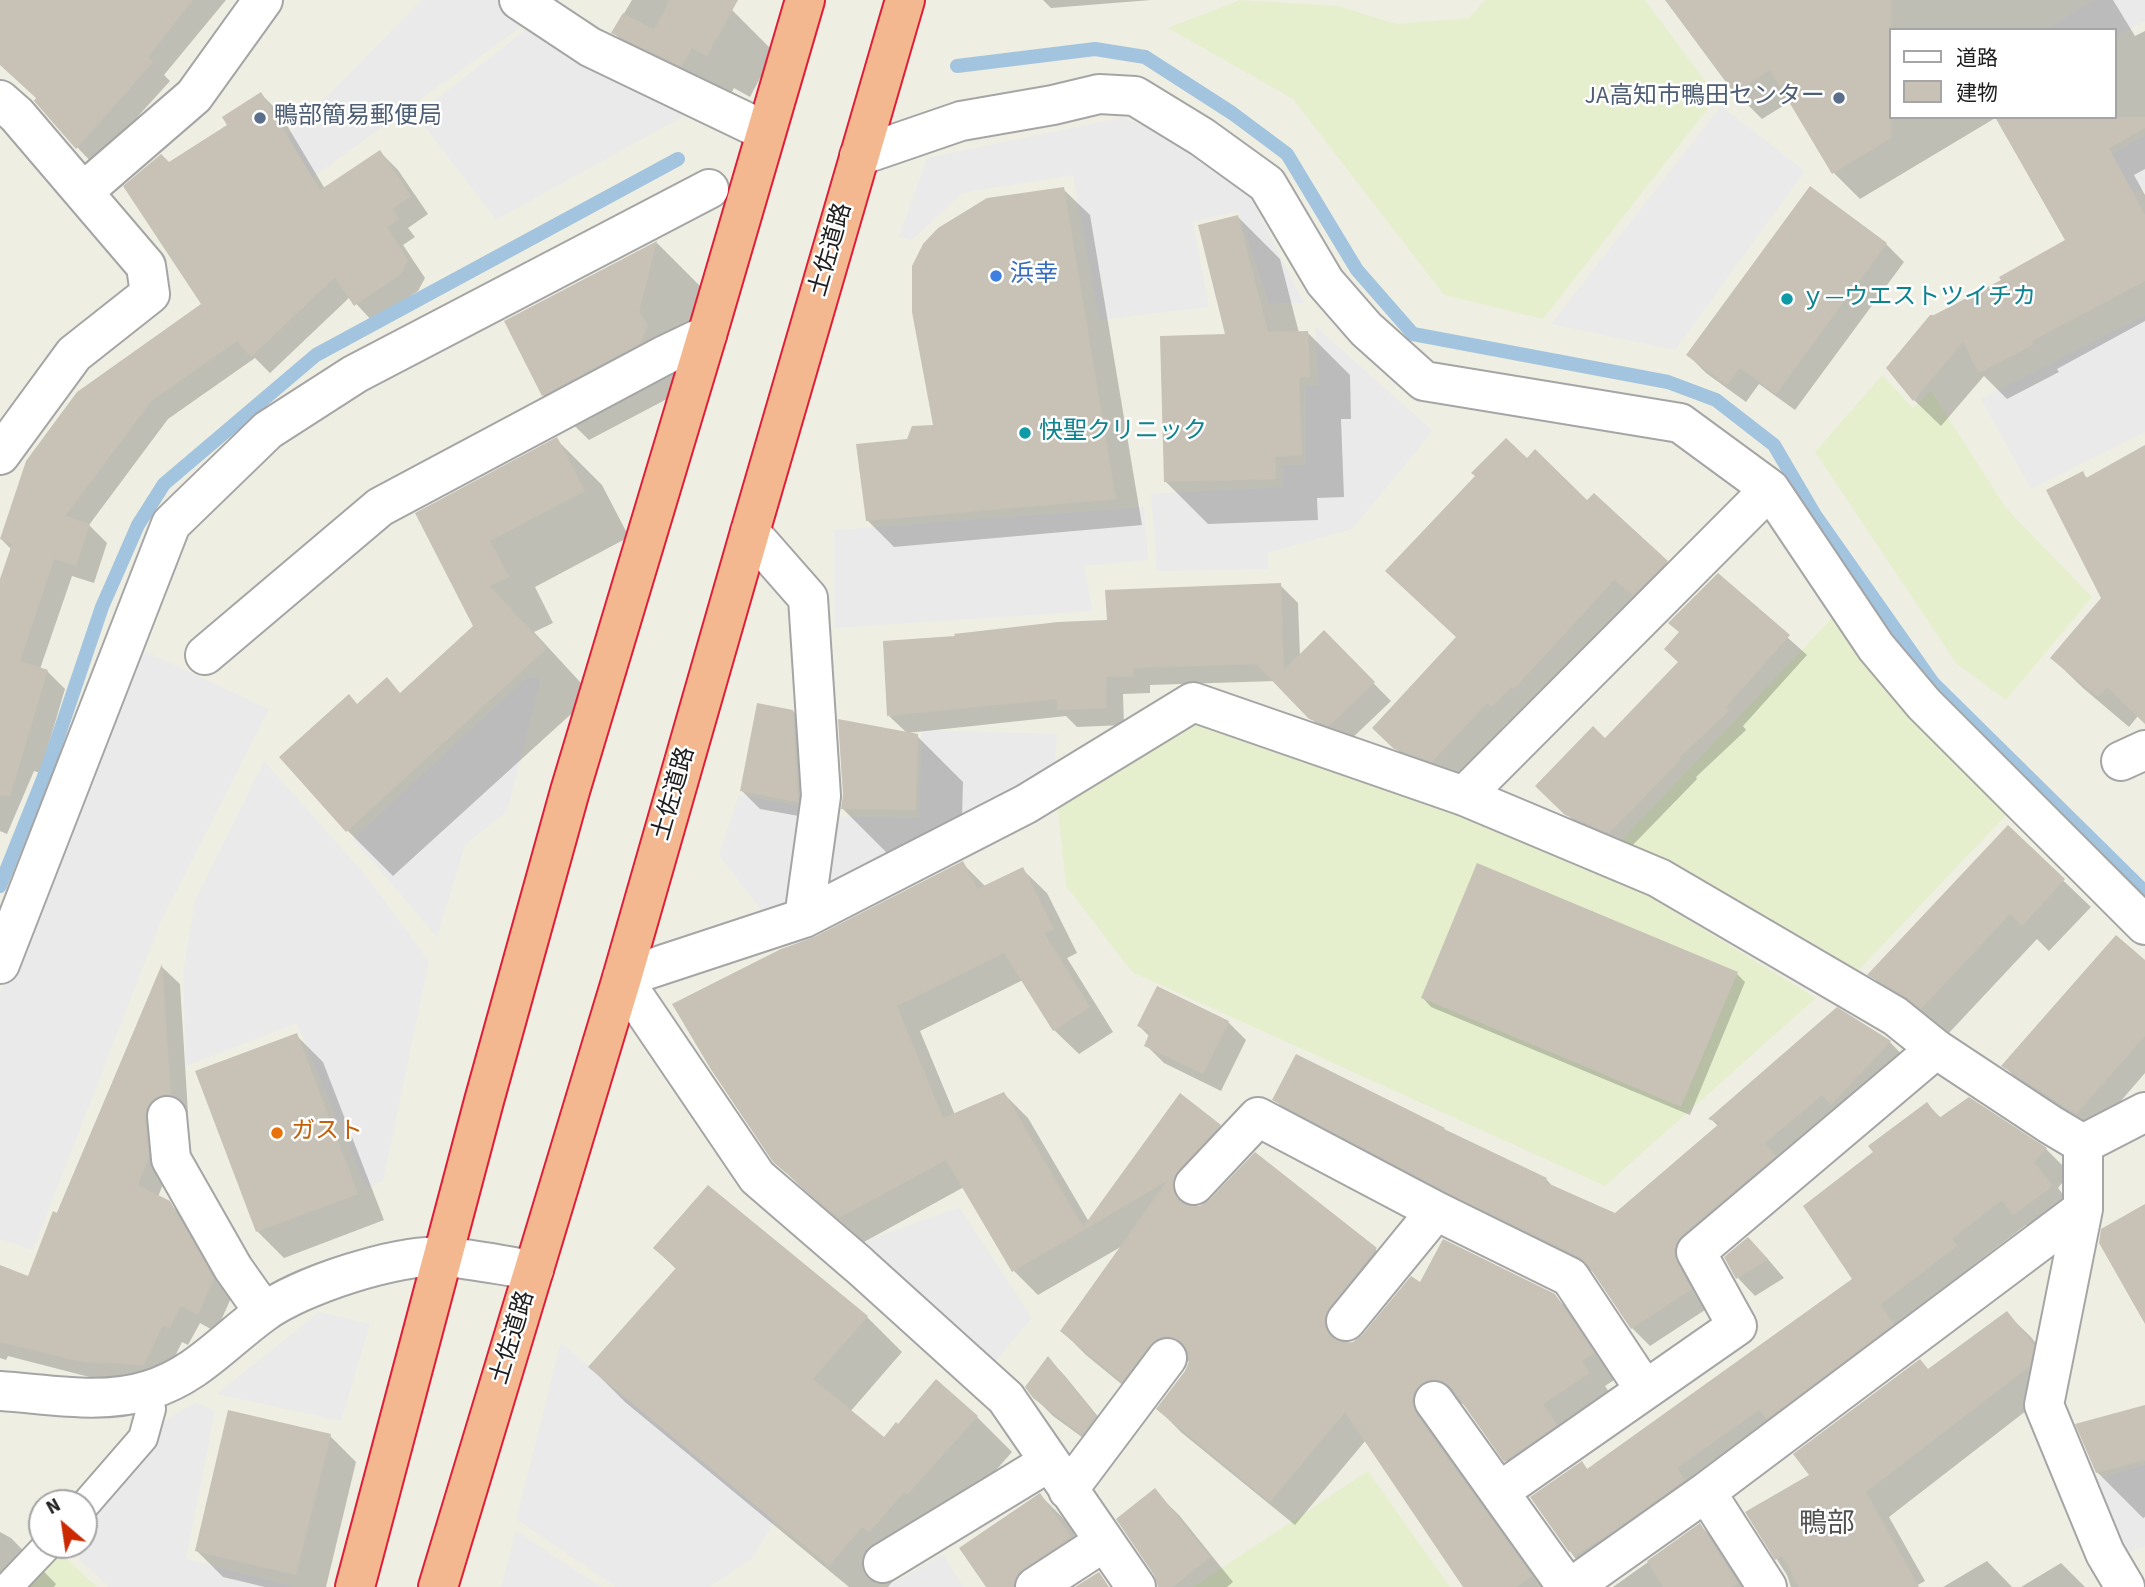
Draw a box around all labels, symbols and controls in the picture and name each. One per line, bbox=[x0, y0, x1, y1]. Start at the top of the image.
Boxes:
legend bbox=[1890, 28, 2117, 119]
text: 道路 bbox=[1956, 43, 1998, 73]
text: 建物 bbox=[1956, 78, 1998, 108]
place label: JA高知市鴨田センター bbox=[1584, 84, 1825, 112]
marker: JA高知市鴨田センター bbox=[1831, 90, 1847, 106]
place label: 鴨部簡易郵便局 bbox=[274, 104, 442, 132]
marker: 鴨部簡易郵便局 bbox=[252, 110, 268, 126]
street label: 土佐道路 bbox=[805, 200, 859, 300]
place label: 浜幸 bbox=[1010, 262, 1058, 290]
marker: 浜幸 bbox=[988, 268, 1004, 284]
place label: ｙ―ウエストツイチカ bbox=[1801, 285, 2036, 313]
marker: ｙ―ウエストツイチカ bbox=[1779, 291, 1795, 307]
place label: 快聖クリニック bbox=[1039, 419, 1207, 447]
marker: 快聖クリニック bbox=[1017, 425, 1033, 441]
street label: 土佐道路 bbox=[648, 744, 702, 844]
place label: ガスト bbox=[291, 1119, 363, 1147]
marker: ガスト bbox=[269, 1125, 285, 1141]
street label: 土佐道路 bbox=[486, 1288, 542, 1388]
north arrow bbox=[28, 1489, 98, 1559]
text: N bbox=[41, 1492, 66, 1522]
district label: 鴨部 bbox=[1799, 1509, 1855, 1543]

